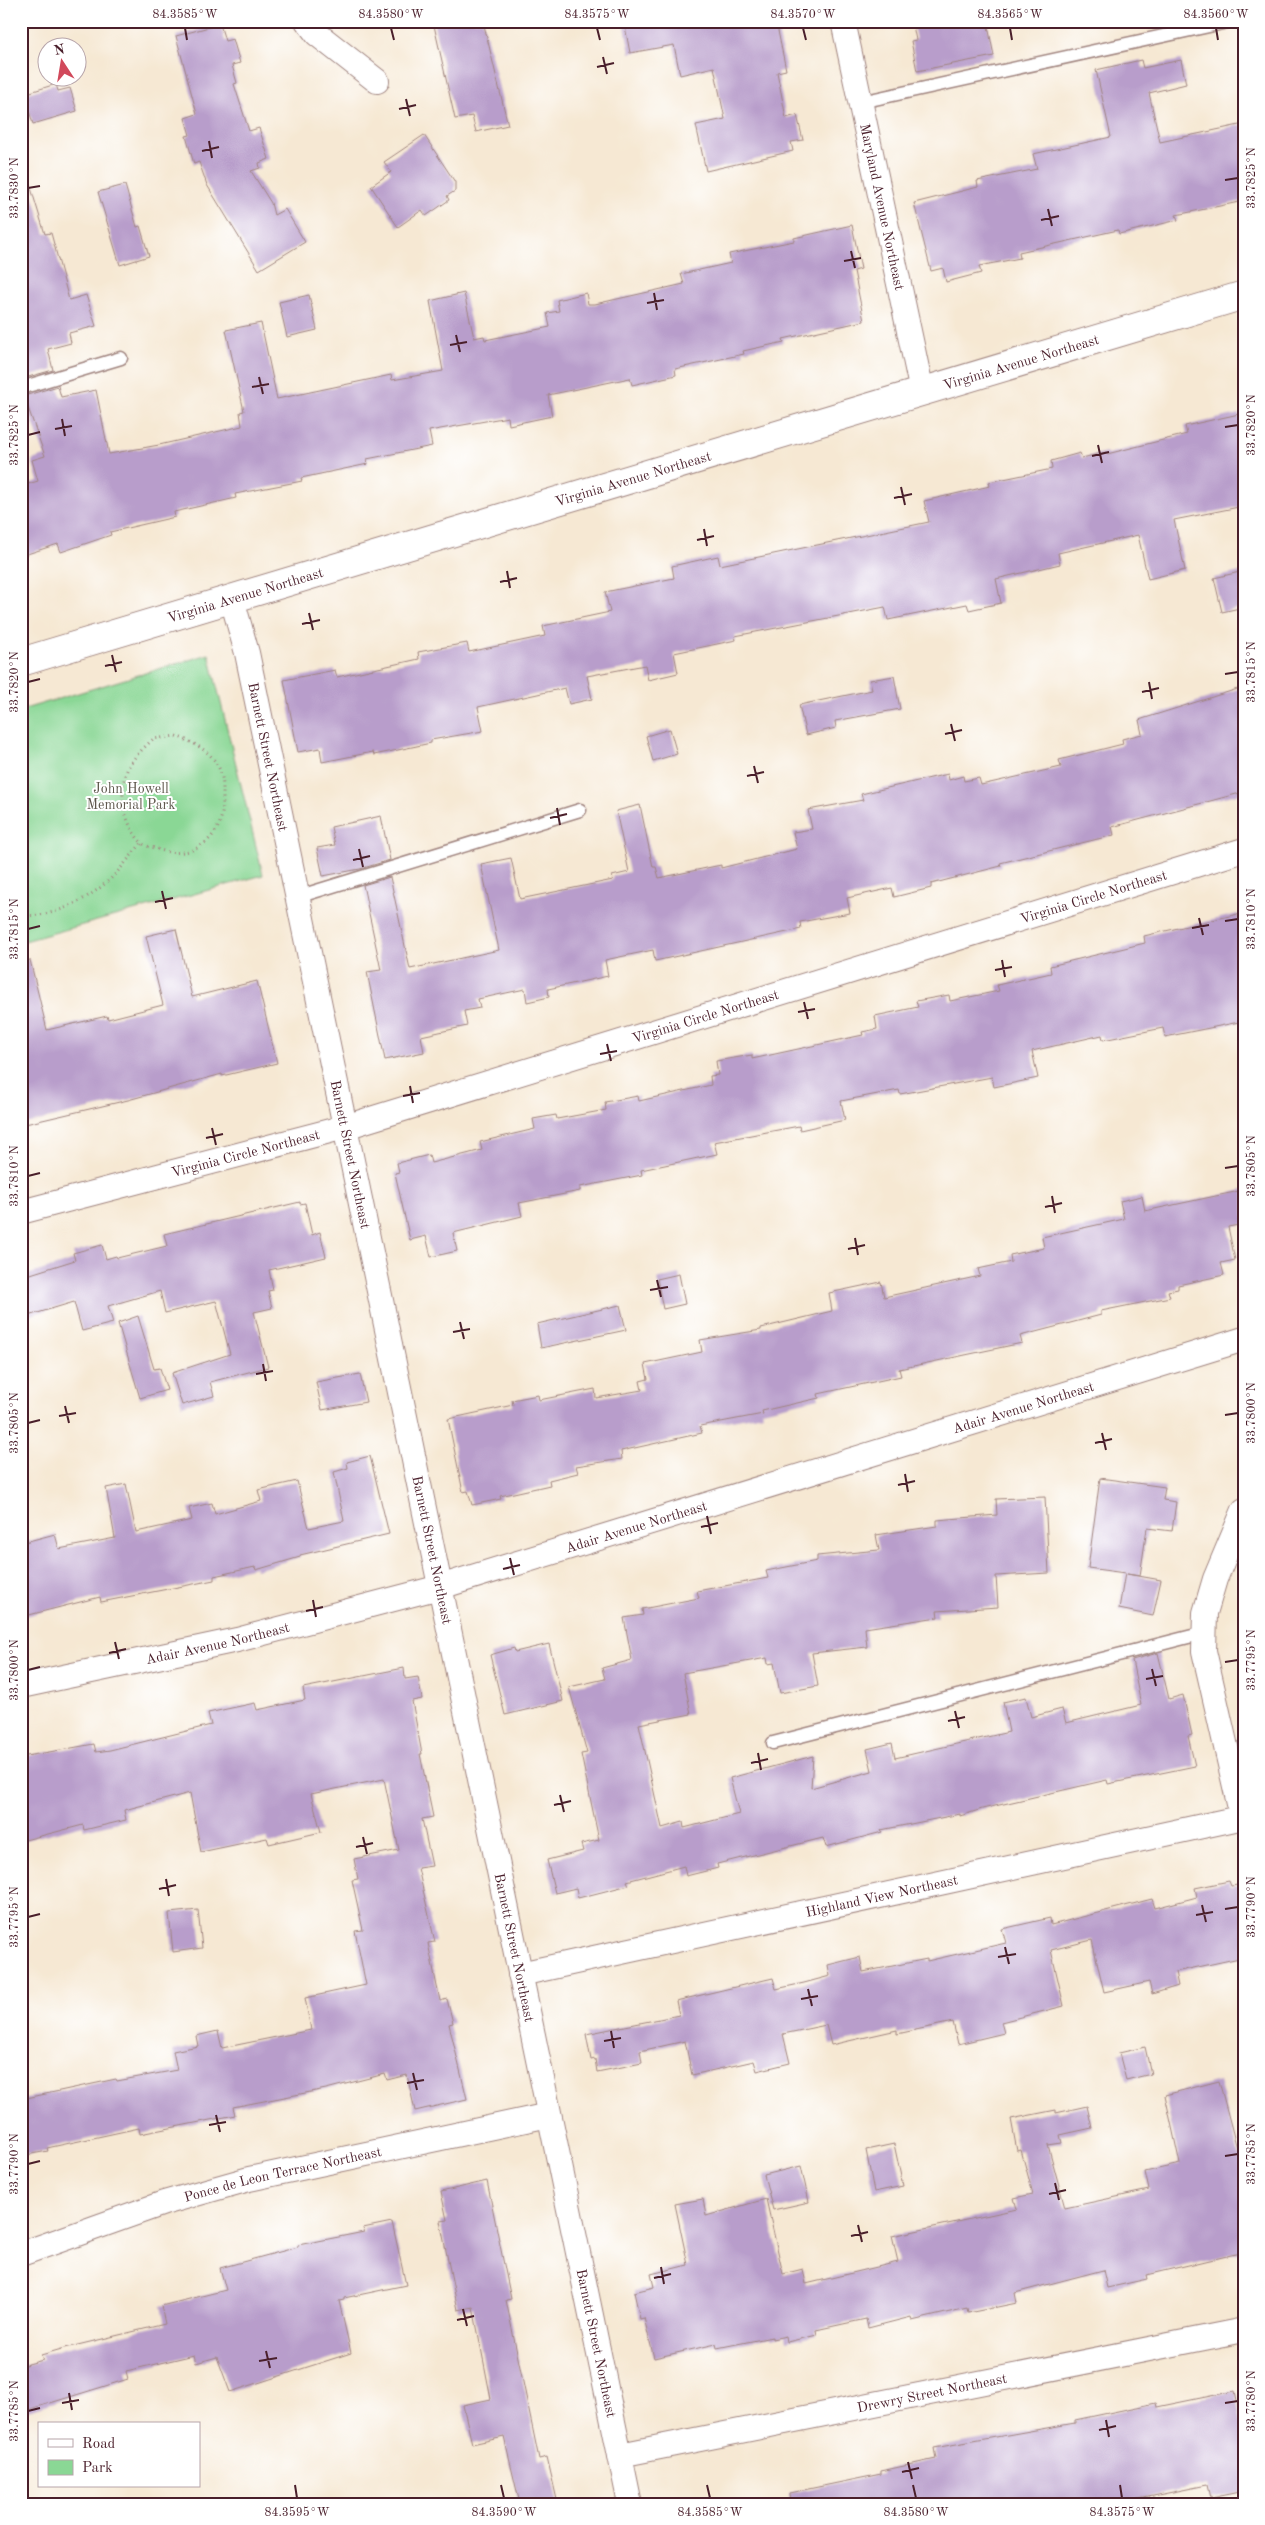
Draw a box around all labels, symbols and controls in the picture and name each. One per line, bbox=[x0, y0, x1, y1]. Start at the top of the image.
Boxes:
text: 84.3585°W bbox=[153, 8, 218, 21]
text: 84.3580°W bbox=[359, 8, 424, 21]
text: 84.3575°W bbox=[565, 8, 630, 21]
text: 84.3570°W bbox=[771, 8, 836, 21]
text: 84.3565°W bbox=[978, 8, 1043, 21]
text: 84.3560°W bbox=[1184, 8, 1249, 21]
north arrow bbox=[38, 38, 88, 88]
text: N bbox=[53, 42, 66, 58]
street label: Maryland Avenue Northeast bbox=[857, 122, 906, 292]
text: 33.7825°N bbox=[1245, 147, 1258, 209]
text: 33.7830°N bbox=[9, 157, 21, 219]
street label: Virginia Avenue Northeast bbox=[942, 333, 1101, 393]
text: 33.7820°N bbox=[1246, 394, 1258, 456]
text: 33.7825°N bbox=[8, 404, 21, 466]
street label: Virginia Avenue Northeast bbox=[554, 449, 713, 509]
street label: Virginia Avenue Northeast bbox=[166, 566, 325, 626]
text: 33.7815°N bbox=[1245, 641, 1258, 703]
text: 33.7820°N bbox=[9, 651, 21, 713]
street label: Barnett Street Northeast bbox=[245, 681, 290, 833]
park label: John Howell Memorial Park bbox=[86, 782, 176, 812]
street label: Virginia Circle Northeast bbox=[1019, 868, 1169, 927]
text: 33.7810°N bbox=[1246, 888, 1258, 950]
text: 33.7815°N bbox=[8, 898, 21, 960]
street label: Virginia Circle Northeast bbox=[631, 988, 781, 1046]
street label: Barnett Street Northeast bbox=[328, 1079, 372, 1230]
street label: Virginia Circle Northeast bbox=[170, 1128, 321, 1180]
text: 33.7805°N bbox=[1245, 1135, 1258, 1197]
text: 33.7810°N bbox=[9, 1145, 21, 1207]
street label: Adair Avenue Northeast bbox=[951, 1380, 1096, 1436]
text: 33.7800°N bbox=[1246, 1382, 1258, 1444]
text: 33.7805°N bbox=[8, 1392, 21, 1454]
street label: Barnett Street Northeast bbox=[409, 1475, 454, 1626]
street label: Adair Avenue Northeast bbox=[564, 1499, 709, 1556]
street label: Adair Avenue Northeast bbox=[144, 1621, 291, 1667]
text: 33.7795°N bbox=[1245, 1629, 1258, 1691]
text: 33.7800°N bbox=[9, 1639, 21, 1701]
street label: Barnett Street Northeast bbox=[492, 1872, 536, 2023]
street label: Highland View Northeast bbox=[805, 1873, 959, 1920]
text: 33.7790°N bbox=[1246, 1876, 1258, 1938]
text: 33.7795°N bbox=[8, 1886, 21, 1948]
text: 33.7785°N bbox=[1245, 2123, 1258, 2185]
text: 33.7790°N bbox=[9, 2133, 21, 2195]
street label: Ponce de Leon Terrace Northeast bbox=[182, 2145, 383, 2205]
street label: Barnett Street Northeast bbox=[574, 2268, 618, 2419]
text: 33.7780°N bbox=[1246, 2370, 1258, 2432]
street label: Drewry Street Northeast bbox=[856, 2372, 1008, 2415]
text: 33.7785°N bbox=[8, 2380, 21, 2442]
legend bbox=[38, 2422, 200, 2488]
text: Road bbox=[82, 2437, 116, 2452]
text: Park bbox=[82, 2461, 113, 2476]
text: 84.3595°W bbox=[265, 2506, 330, 2519]
text: 84.3590°W bbox=[472, 2506, 537, 2519]
text: 84.3585°W bbox=[678, 2506, 743, 2519]
text: 84.3580°W bbox=[884, 2506, 949, 2519]
text: 84.3575°W bbox=[1090, 2506, 1155, 2519]

